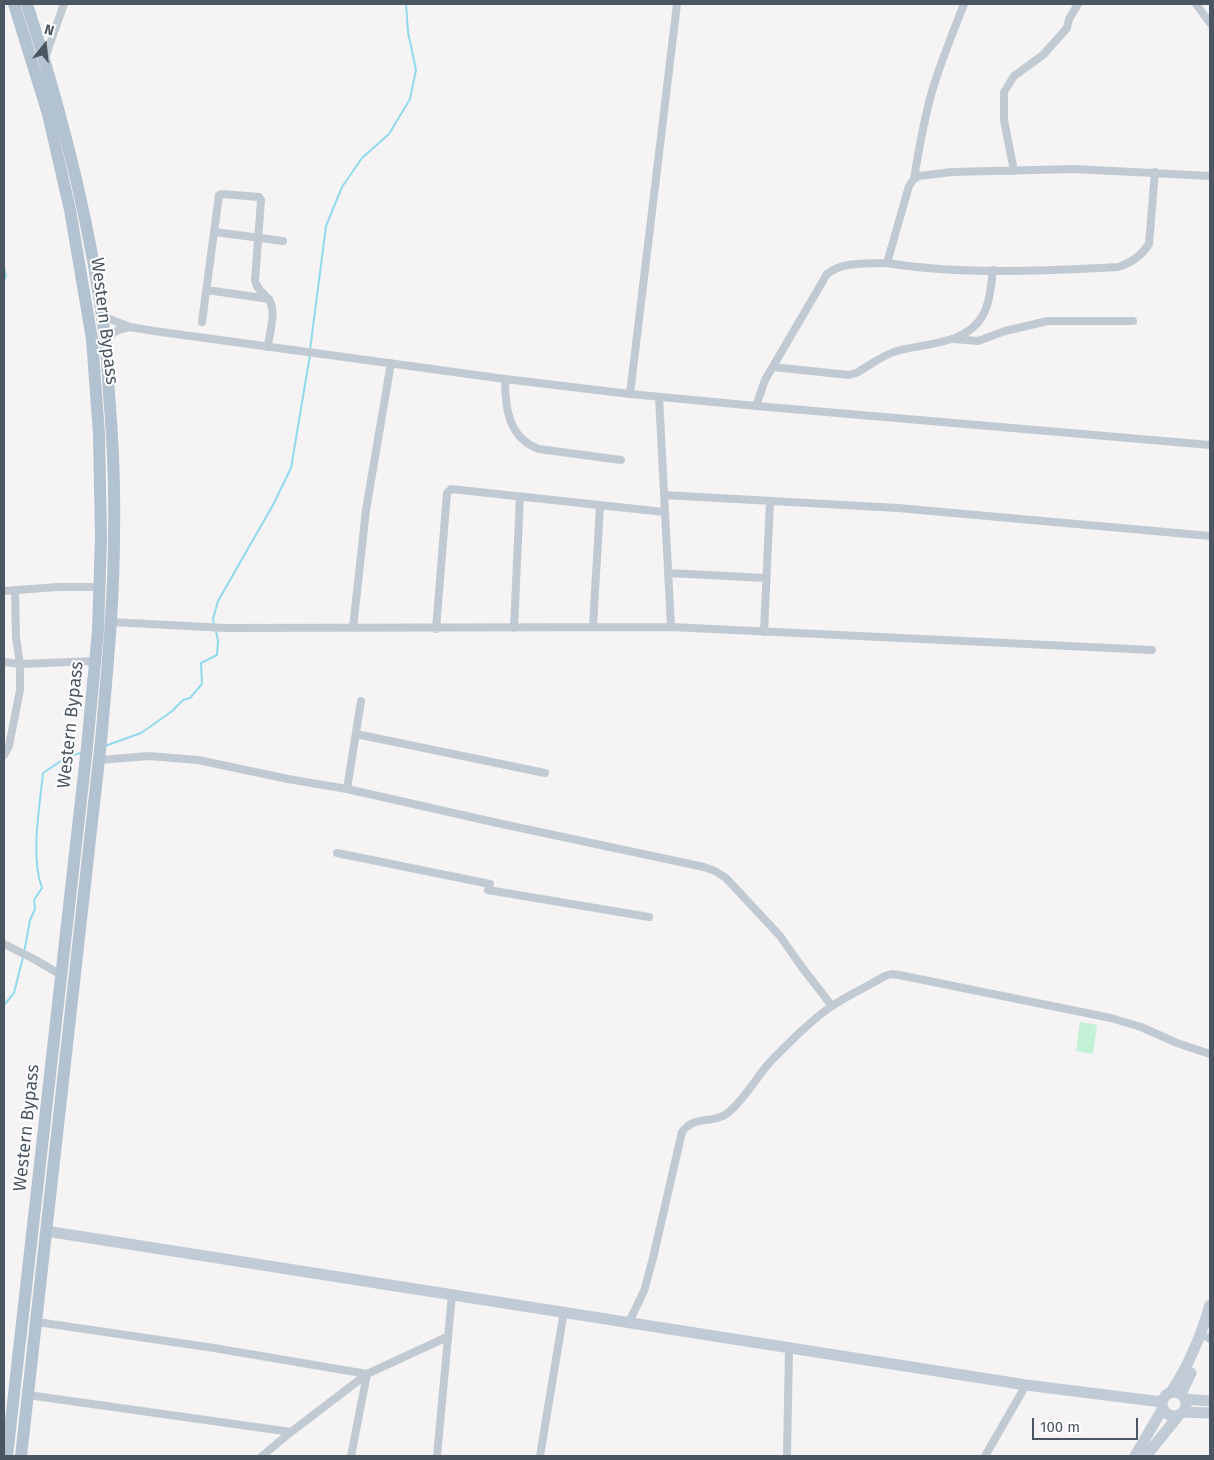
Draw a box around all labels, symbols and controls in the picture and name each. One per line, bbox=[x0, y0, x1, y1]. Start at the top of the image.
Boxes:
north arrow bbox=[20, 20, 70, 70]
text: N bbox=[42, 21, 56, 40]
street label: Western Bypass bbox=[85, 256, 123, 386]
street label: Western Bypass bbox=[54, 660, 88, 790]
street label: Western Bypass bbox=[10, 1063, 44, 1193]
scale bar bbox=[1034, 1408, 1140, 1440]
text: 100 m bbox=[1040, 1418, 1080, 1436]

